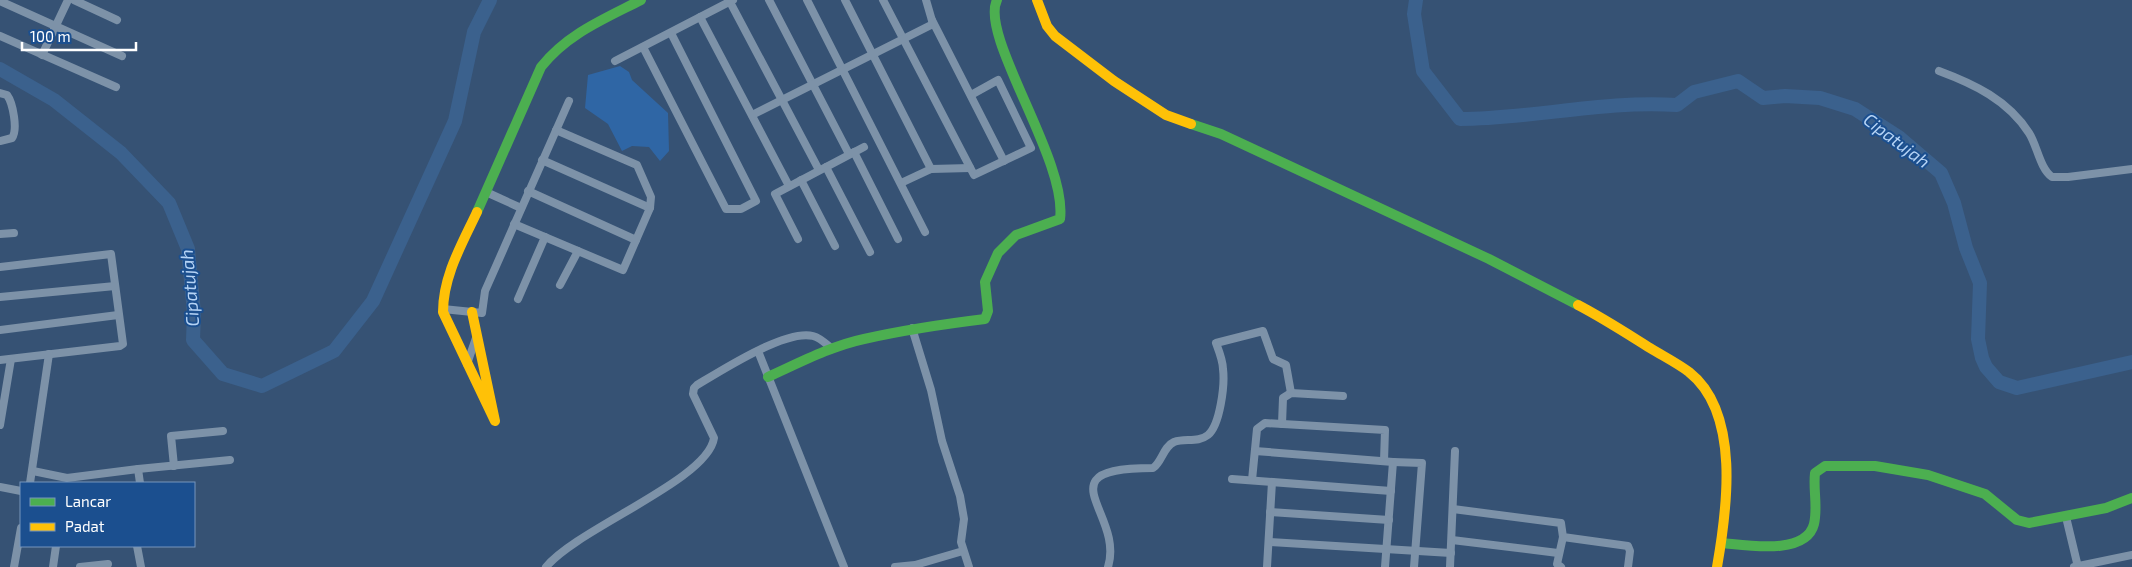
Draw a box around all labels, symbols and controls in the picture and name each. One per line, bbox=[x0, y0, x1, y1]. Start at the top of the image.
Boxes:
scale bar bbox=[22, 20, 136, 52]
text: 100 m bbox=[30, 27, 71, 45]
water label: Cipatujah bbox=[1859, 108, 1935, 172]
water label: Cipatujah bbox=[175, 248, 203, 328]
legend bbox=[20, 482, 195, 547]
text: Lancar bbox=[65, 492, 111, 510]
text: Padat bbox=[65, 517, 105, 535]

